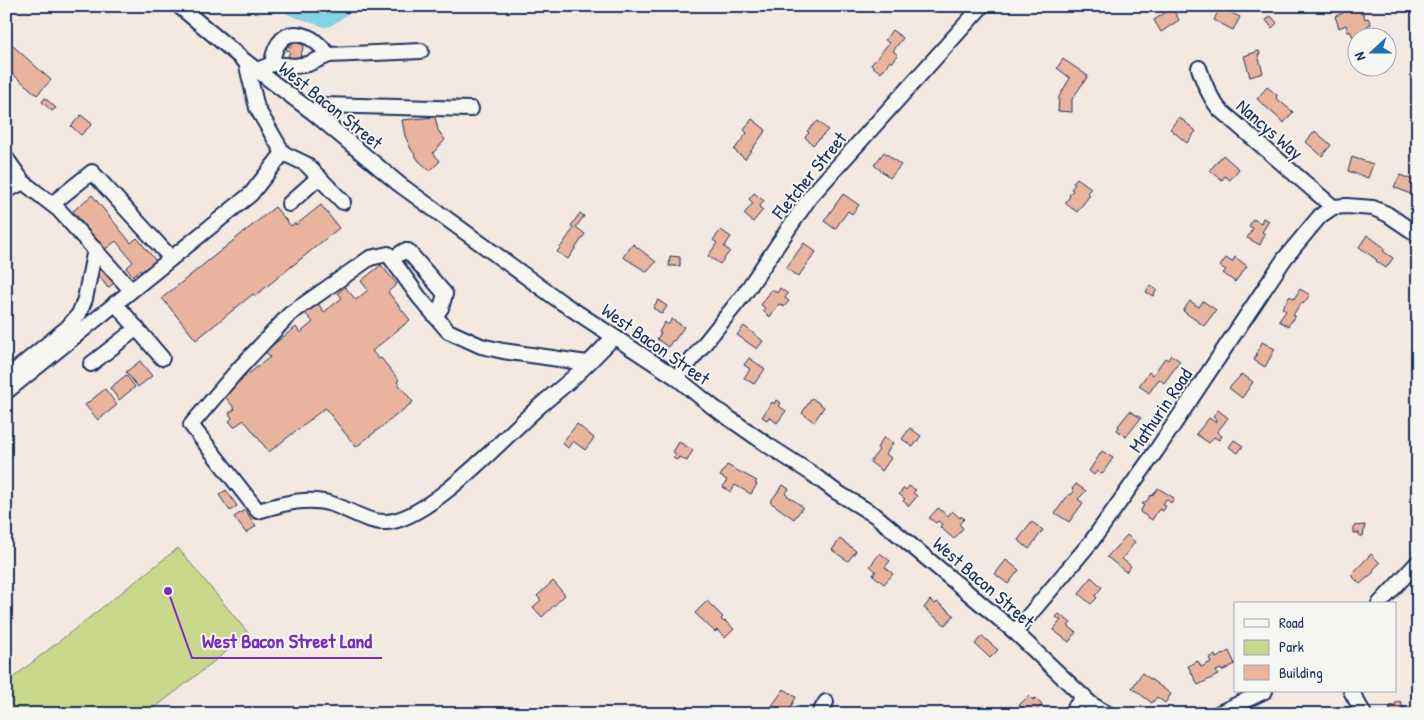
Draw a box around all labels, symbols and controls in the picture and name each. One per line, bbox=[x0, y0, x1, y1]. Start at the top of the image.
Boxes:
north arrow bbox=[1346, 28, 1396, 78]
text: N bbox=[1349, 49, 1370, 64]
street label: West Bacon Street bbox=[274, 55, 389, 155]
street label: Nancys Way bbox=[1231, 93, 1309, 165]
street label: Fletcher Street bbox=[765, 126, 852, 225]
street label: West Bacon Street bbox=[597, 297, 716, 391]
street label: Mathurin Road bbox=[1122, 362, 1198, 457]
street label: West Bacon Street bbox=[928, 531, 1041, 634]
legend bbox=[1234, 602, 1396, 692]
text: Road bbox=[1279, 612, 1304, 633]
callout: West Bacon Street Land bbox=[192, 623, 382, 658]
text: West Bacon Street Land bbox=[202, 627, 372, 654]
text: Park bbox=[1279, 636, 1304, 657]
text: Building bbox=[1279, 662, 1323, 683]

